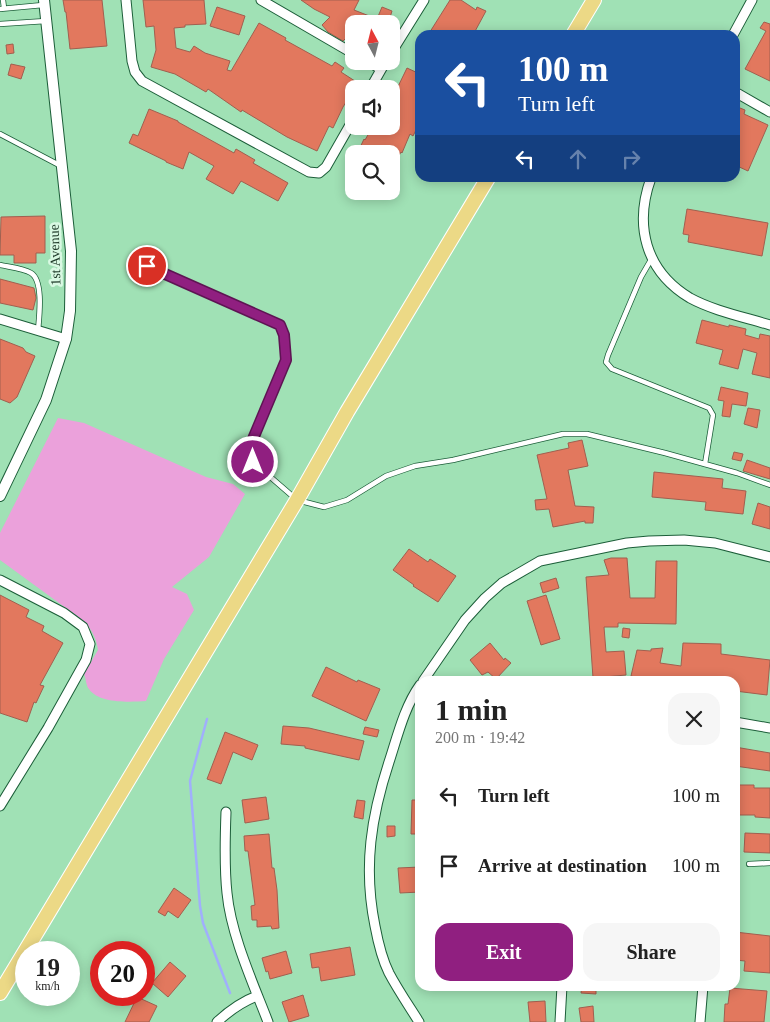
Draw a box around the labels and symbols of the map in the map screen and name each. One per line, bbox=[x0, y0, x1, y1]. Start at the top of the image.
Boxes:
north arrow bbox=[345, 15, 400, 70]
street label: 1st Avenue bbox=[46, 224, 64, 286]
pin bbox=[126, 245, 168, 287]
position arrow bbox=[226, 435, 278, 487]
speed limit sign: 20 bbox=[90, 941, 155, 1006]

